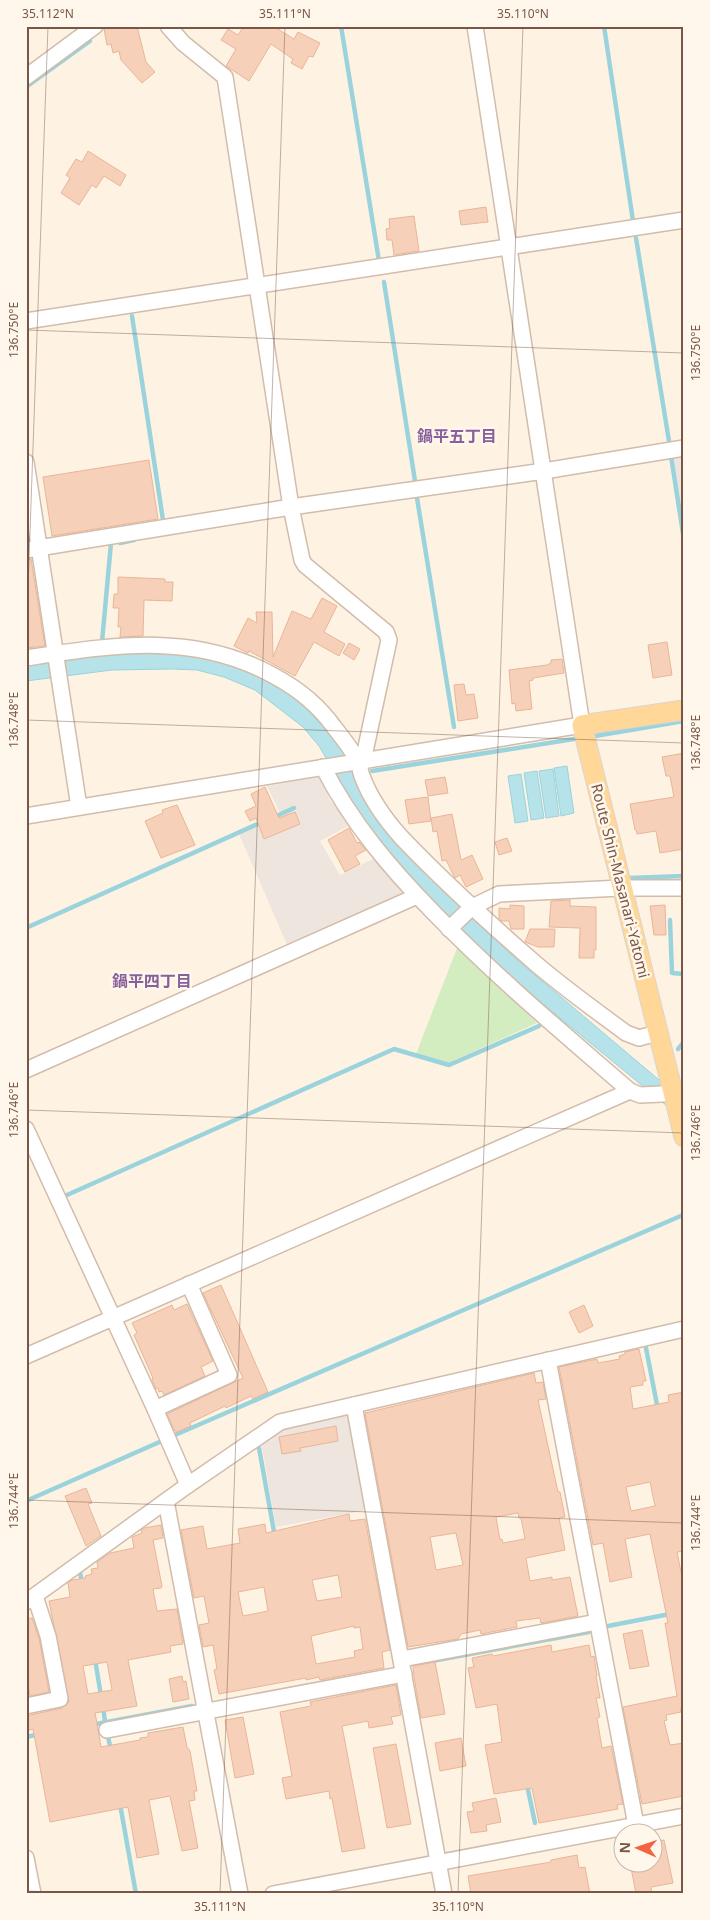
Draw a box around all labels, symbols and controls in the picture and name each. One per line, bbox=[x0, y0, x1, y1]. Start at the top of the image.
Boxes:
text: 35.112°N bbox=[22, 5, 74, 22]
text: 35.111°N bbox=[259, 5, 311, 22]
text: 35.110°N bbox=[497, 5, 549, 22]
text: 136.750°E bbox=[5, 302, 22, 358]
text: 136.750°E bbox=[687, 325, 704, 381]
district label: 鍋平五丁目 bbox=[417, 425, 497, 447]
text: 136.748°E bbox=[5, 692, 22, 748]
text: 136.748°E bbox=[687, 715, 704, 771]
street label: Route Shin-Masanari-Yatomi bbox=[587, 781, 655, 980]
district label: 鍋平四丁目 bbox=[112, 970, 192, 992]
text: 136.746°E bbox=[5, 1082, 22, 1138]
text: 136.746°E bbox=[687, 1105, 704, 1161]
text: 136.744°E bbox=[5, 1473, 22, 1529]
text: 136.744°E bbox=[687, 1495, 704, 1551]
north arrow bbox=[612, 1822, 662, 1872]
text: N bbox=[615, 1842, 634, 1854]
text: 35.111°N bbox=[194, 1898, 246, 1915]
text: 35.110°N bbox=[432, 1898, 484, 1915]

